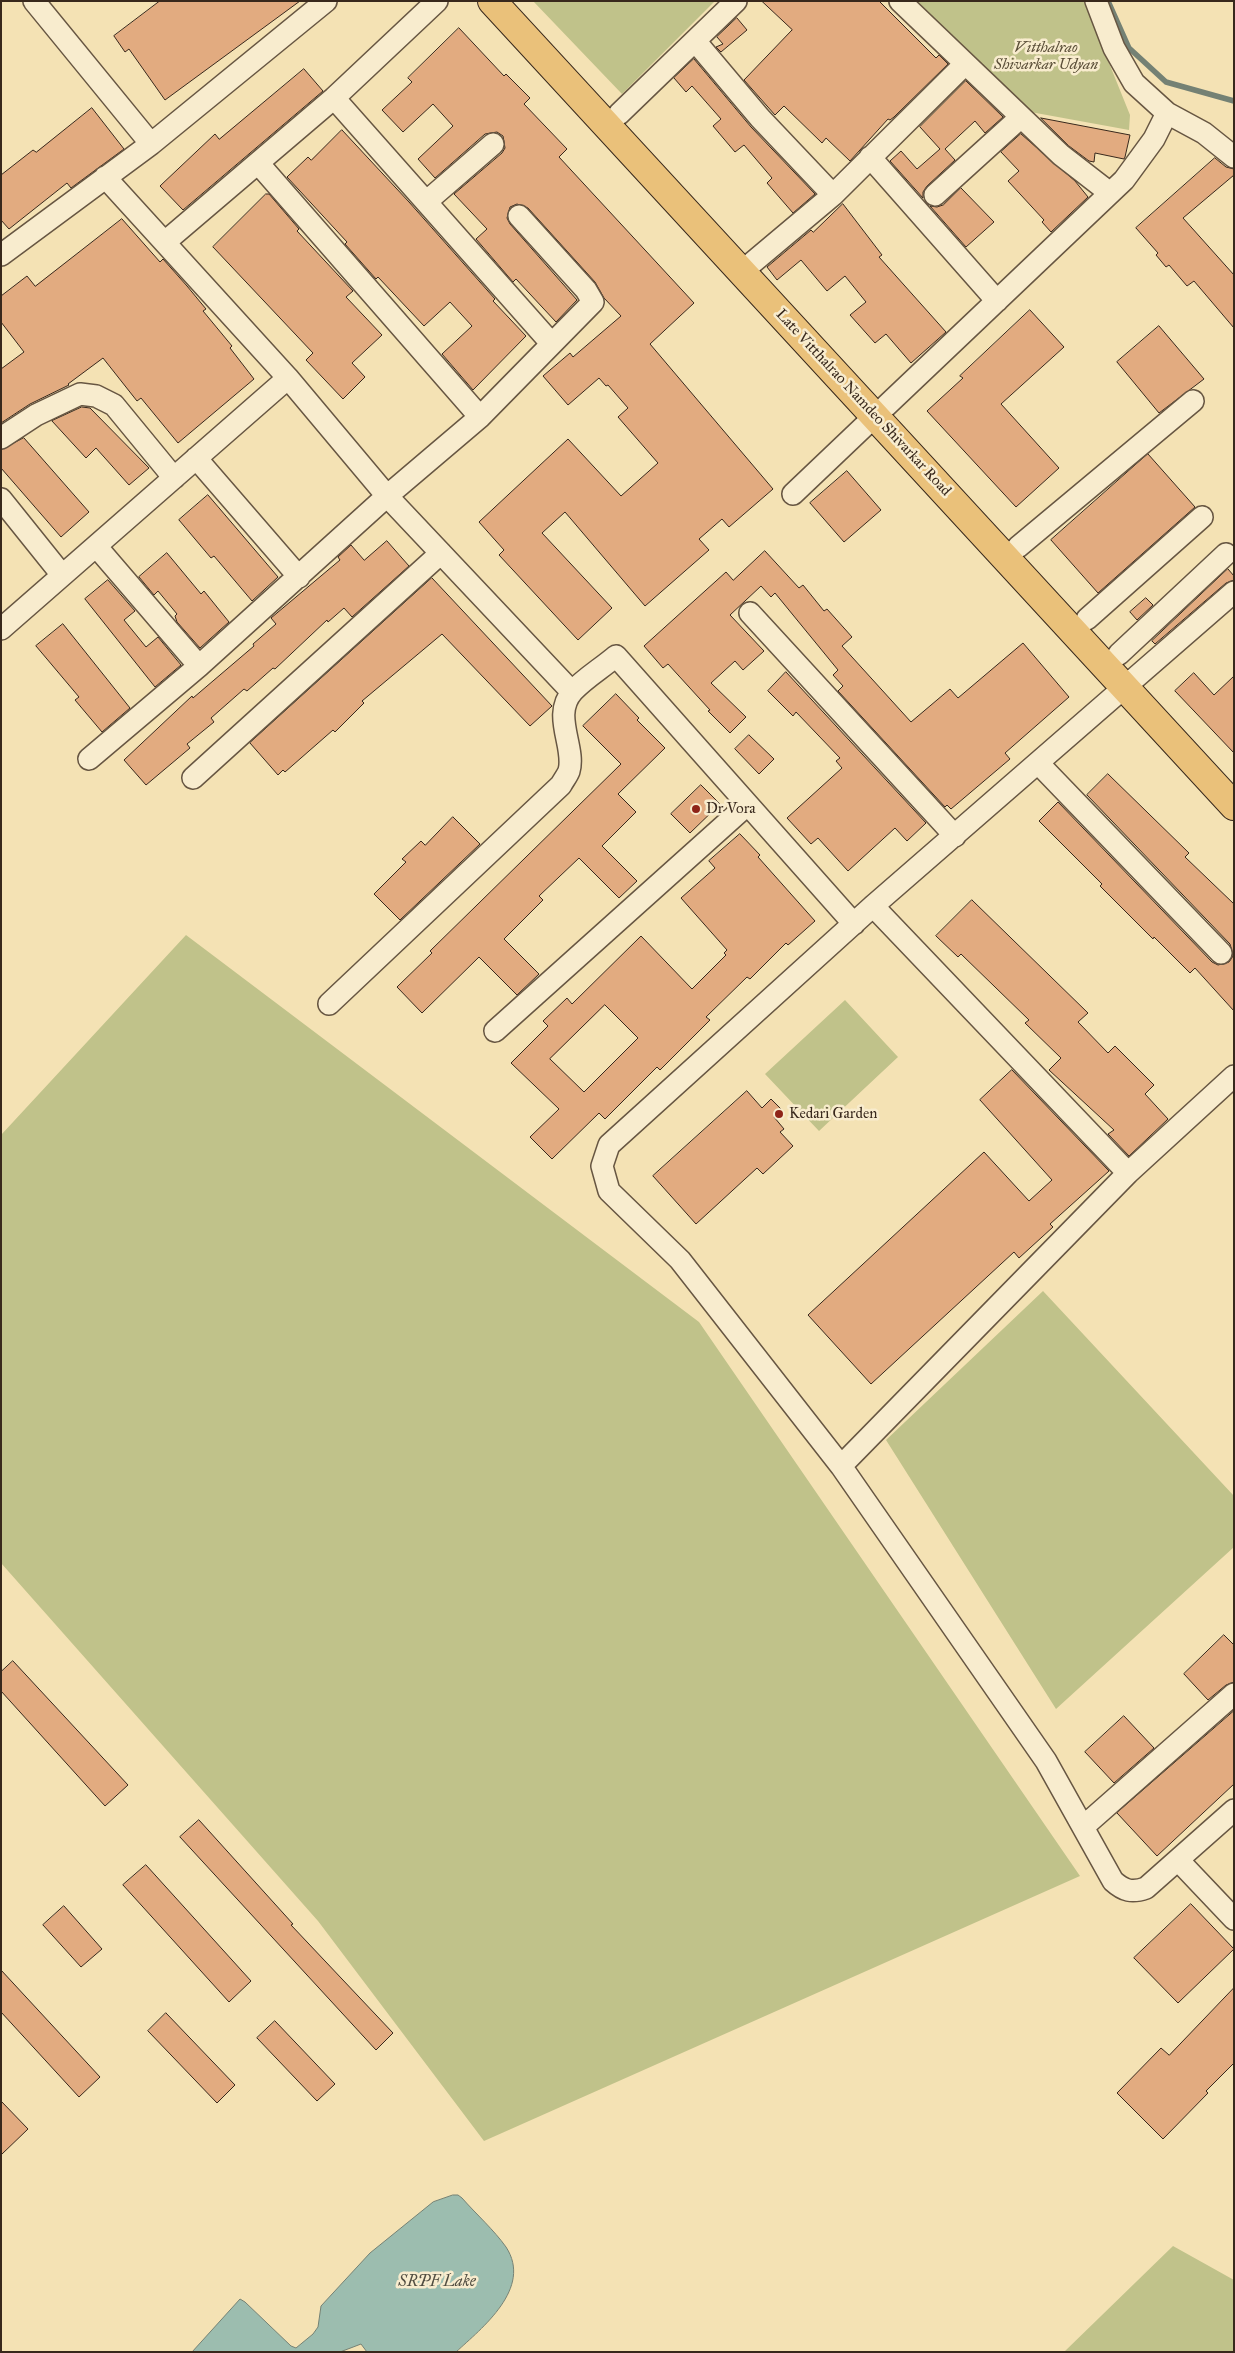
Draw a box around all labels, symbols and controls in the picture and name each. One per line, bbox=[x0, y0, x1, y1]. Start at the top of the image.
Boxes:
park label: Vitthalrao Shivarkar Udyan bbox=[994, 39, 1098, 74]
street label: Late Vitthalrao Namdeo Shivarkar Road bbox=[772, 306, 954, 500]
place label: Dr Vora bbox=[706, 800, 756, 818]
marker: Dr Vora bbox=[690, 803, 702, 815]
place label: Kedari Garden bbox=[789, 1105, 877, 1123]
marker: Kedari Garden bbox=[773, 1108, 785, 1120]
water label: SRPF Lake bbox=[398, 2272, 476, 2292]

